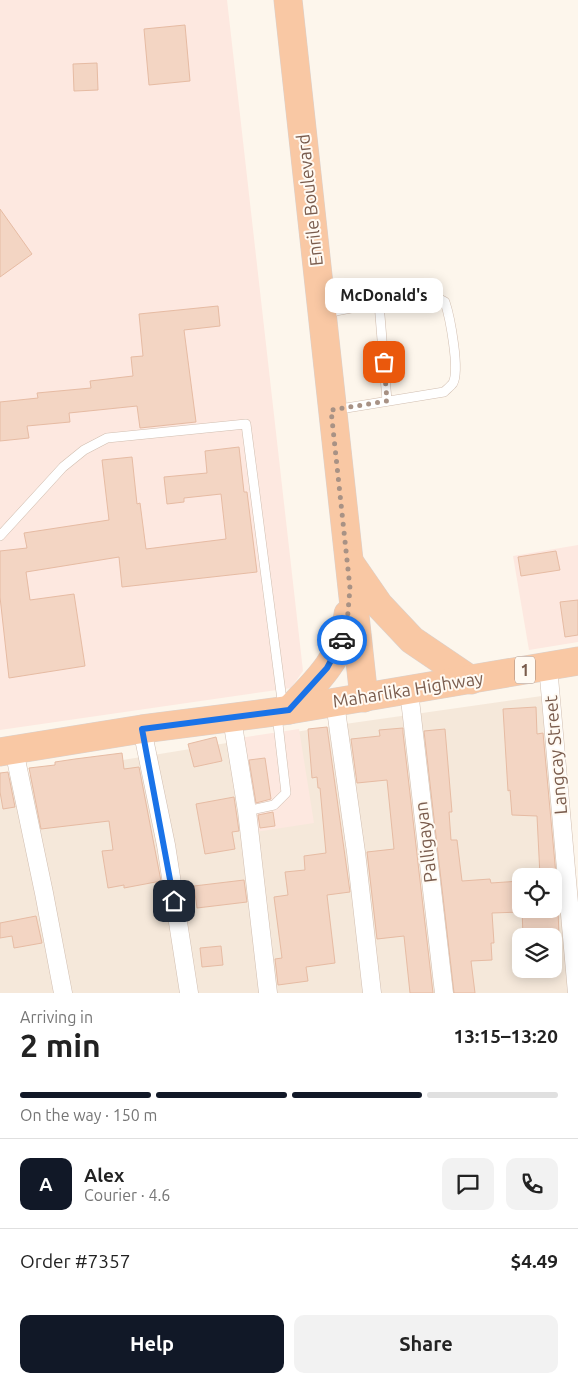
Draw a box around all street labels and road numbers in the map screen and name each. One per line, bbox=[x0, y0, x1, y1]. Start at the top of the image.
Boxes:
street label: Enrile Boulevard bbox=[292, 133, 326, 267]
road number: 1 bbox=[515, 656, 535, 684]
street label: Maharlika Highway bbox=[331, 667, 485, 711]
street label: Langcay Street bbox=[540, 695, 570, 816]
street label: Palligayan bbox=[410, 800, 440, 884]

